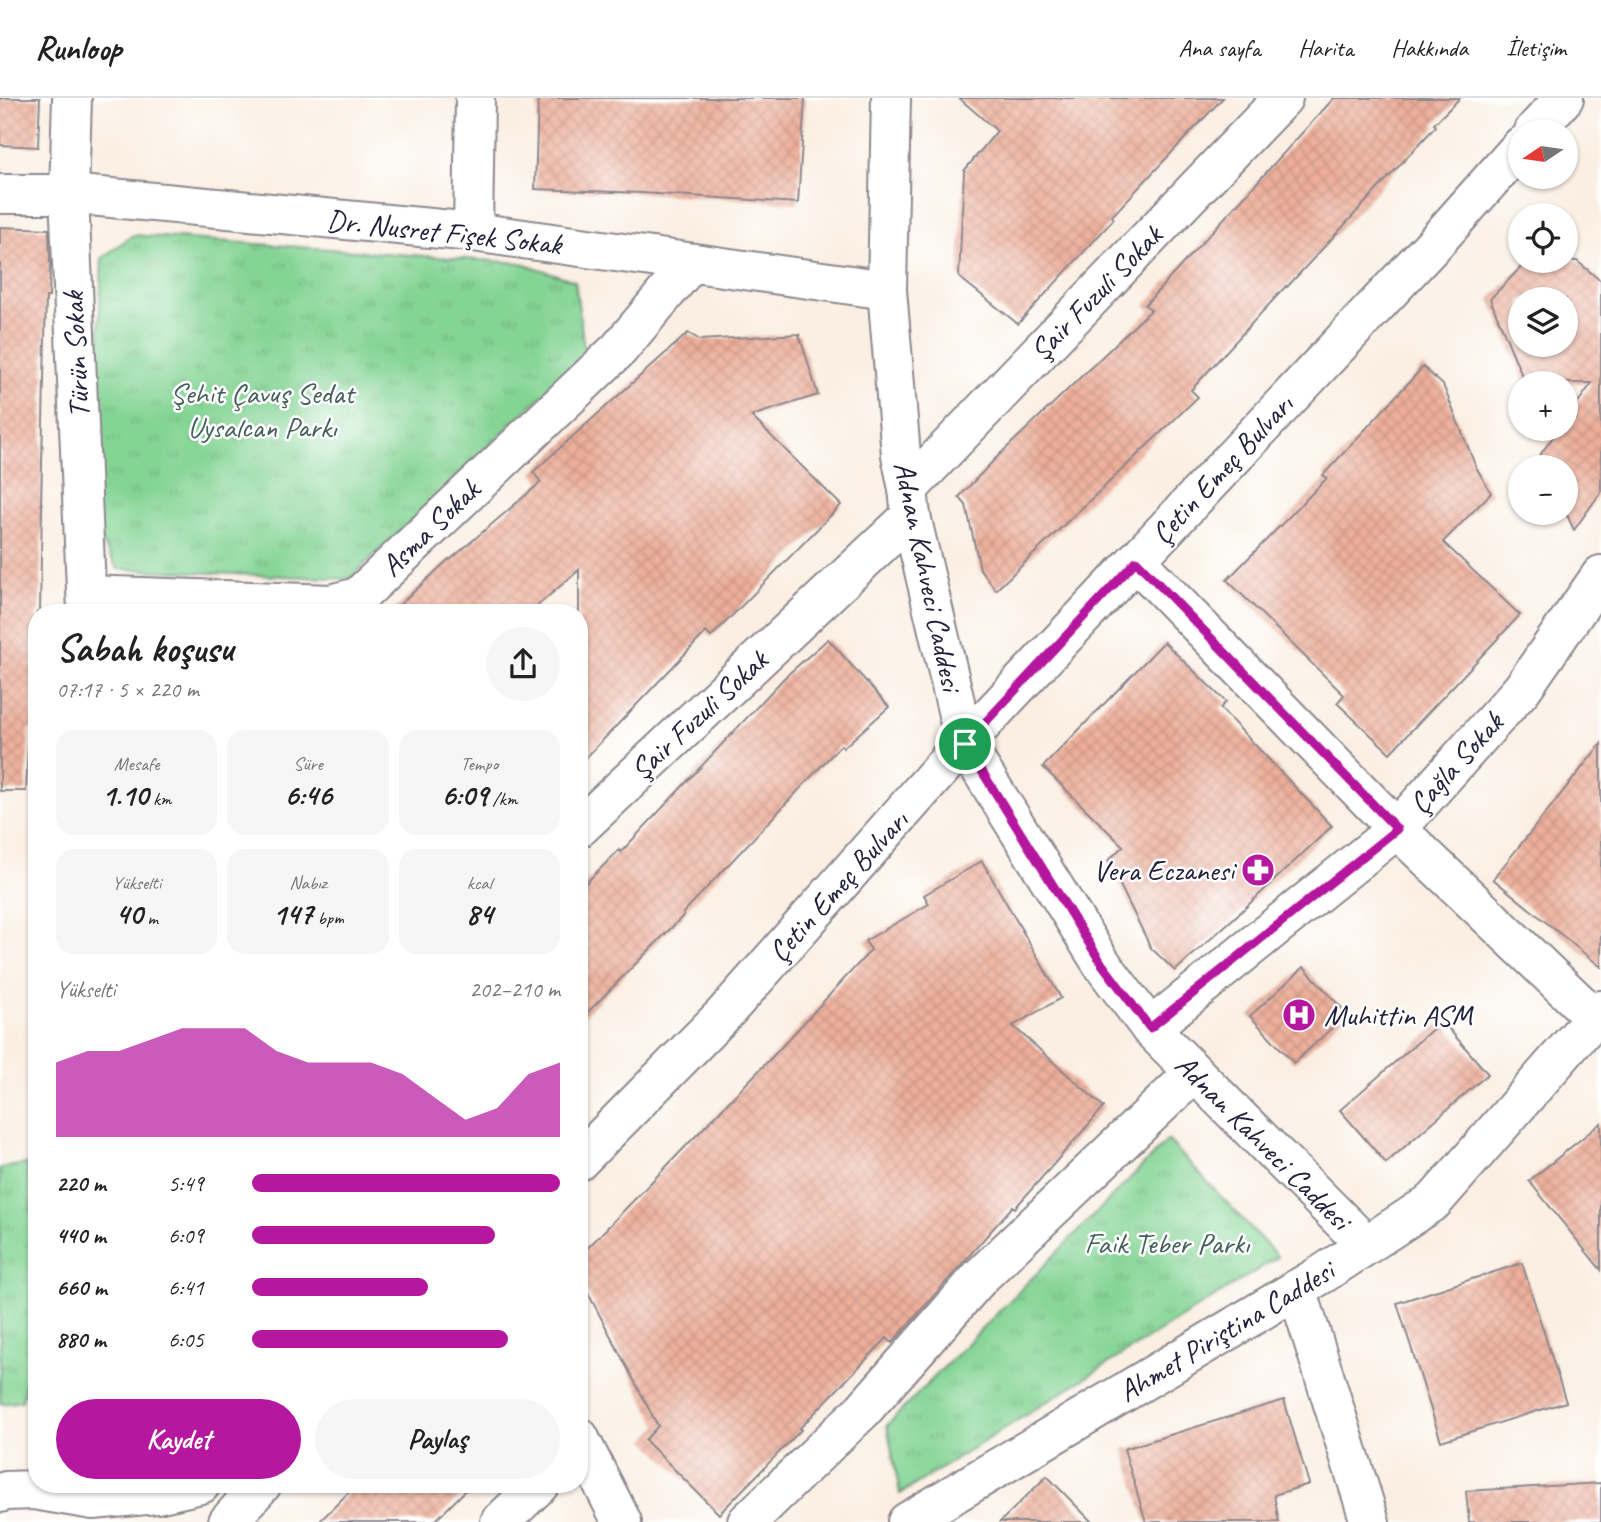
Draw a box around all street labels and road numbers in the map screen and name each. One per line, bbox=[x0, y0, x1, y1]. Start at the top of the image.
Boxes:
street label: Dr. Nusret Fişek Sokak bbox=[325, 201, 565, 263]
street label: Şair Fuzuli Sokak bbox=[1022, 216, 1172, 369]
street label: Türün Sokak bbox=[54, 289, 98, 419]
street label: Çetin Emeç Bulvarı bbox=[1143, 385, 1302, 552]
street label: Adnan Kahveci Caddesi bbox=[885, 458, 972, 697]
street label: Asma Sokak bbox=[373, 470, 489, 584]
street label: Şair Fuzuli Sokak bbox=[622, 640, 777, 788]
street label: Çağla Sokak bbox=[1401, 703, 1513, 821]
street label: Çetin Emeç Bulvarı bbox=[760, 801, 917, 970]
street label: Adnan Kahveci Caddesi bbox=[1167, 1046, 1361, 1240]
street label: Ahmet Piriştina Caddesi bbox=[1111, 1250, 1344, 1410]

